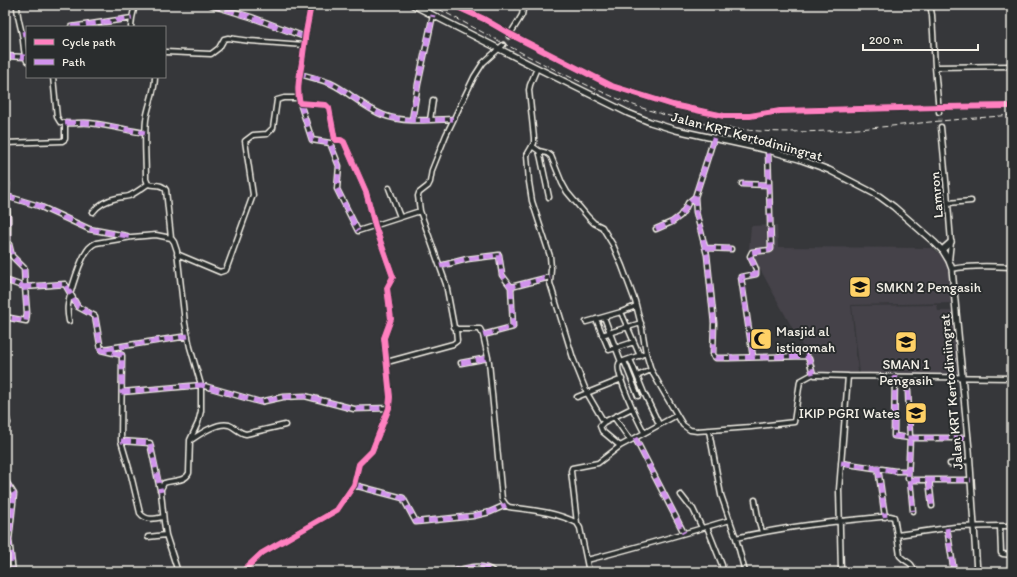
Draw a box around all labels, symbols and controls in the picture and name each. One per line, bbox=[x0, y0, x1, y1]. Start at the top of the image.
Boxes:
legend bbox=[26, 26, 166, 78]
scale bar bbox=[863, 26, 978, 52]
text: 200 m bbox=[869, 33, 903, 47]
text: Cycle path bbox=[62, 35, 116, 49]
text: Path bbox=[62, 55, 85, 69]
street label: Jalan KRT Kertodiniingrat bbox=[669, 108, 824, 165]
street label: Lamron bbox=[926, 171, 947, 219]
school or university icon: SMKN 2 Pengasih bbox=[847, 274, 873, 300]
place label: SMKN 2 Pengasih bbox=[876, 279, 982, 296]
street label: Jalan KRT Kertodiniingrat bbox=[936, 314, 967, 470]
place label: Masjid al istiqomah bbox=[776, 323, 835, 356]
mosque icon: Masjid al istiqomah bbox=[748, 326, 774, 352]
school or university icon: SMAN 1 Pengasih bbox=[893, 329, 919, 355]
place label: SMAN 1 Pengasih bbox=[879, 356, 933, 389]
school or university icon: IKIP PGRI Wates bbox=[903, 400, 929, 426]
place label: IKIP PGRI Wates bbox=[799, 405, 900, 422]

